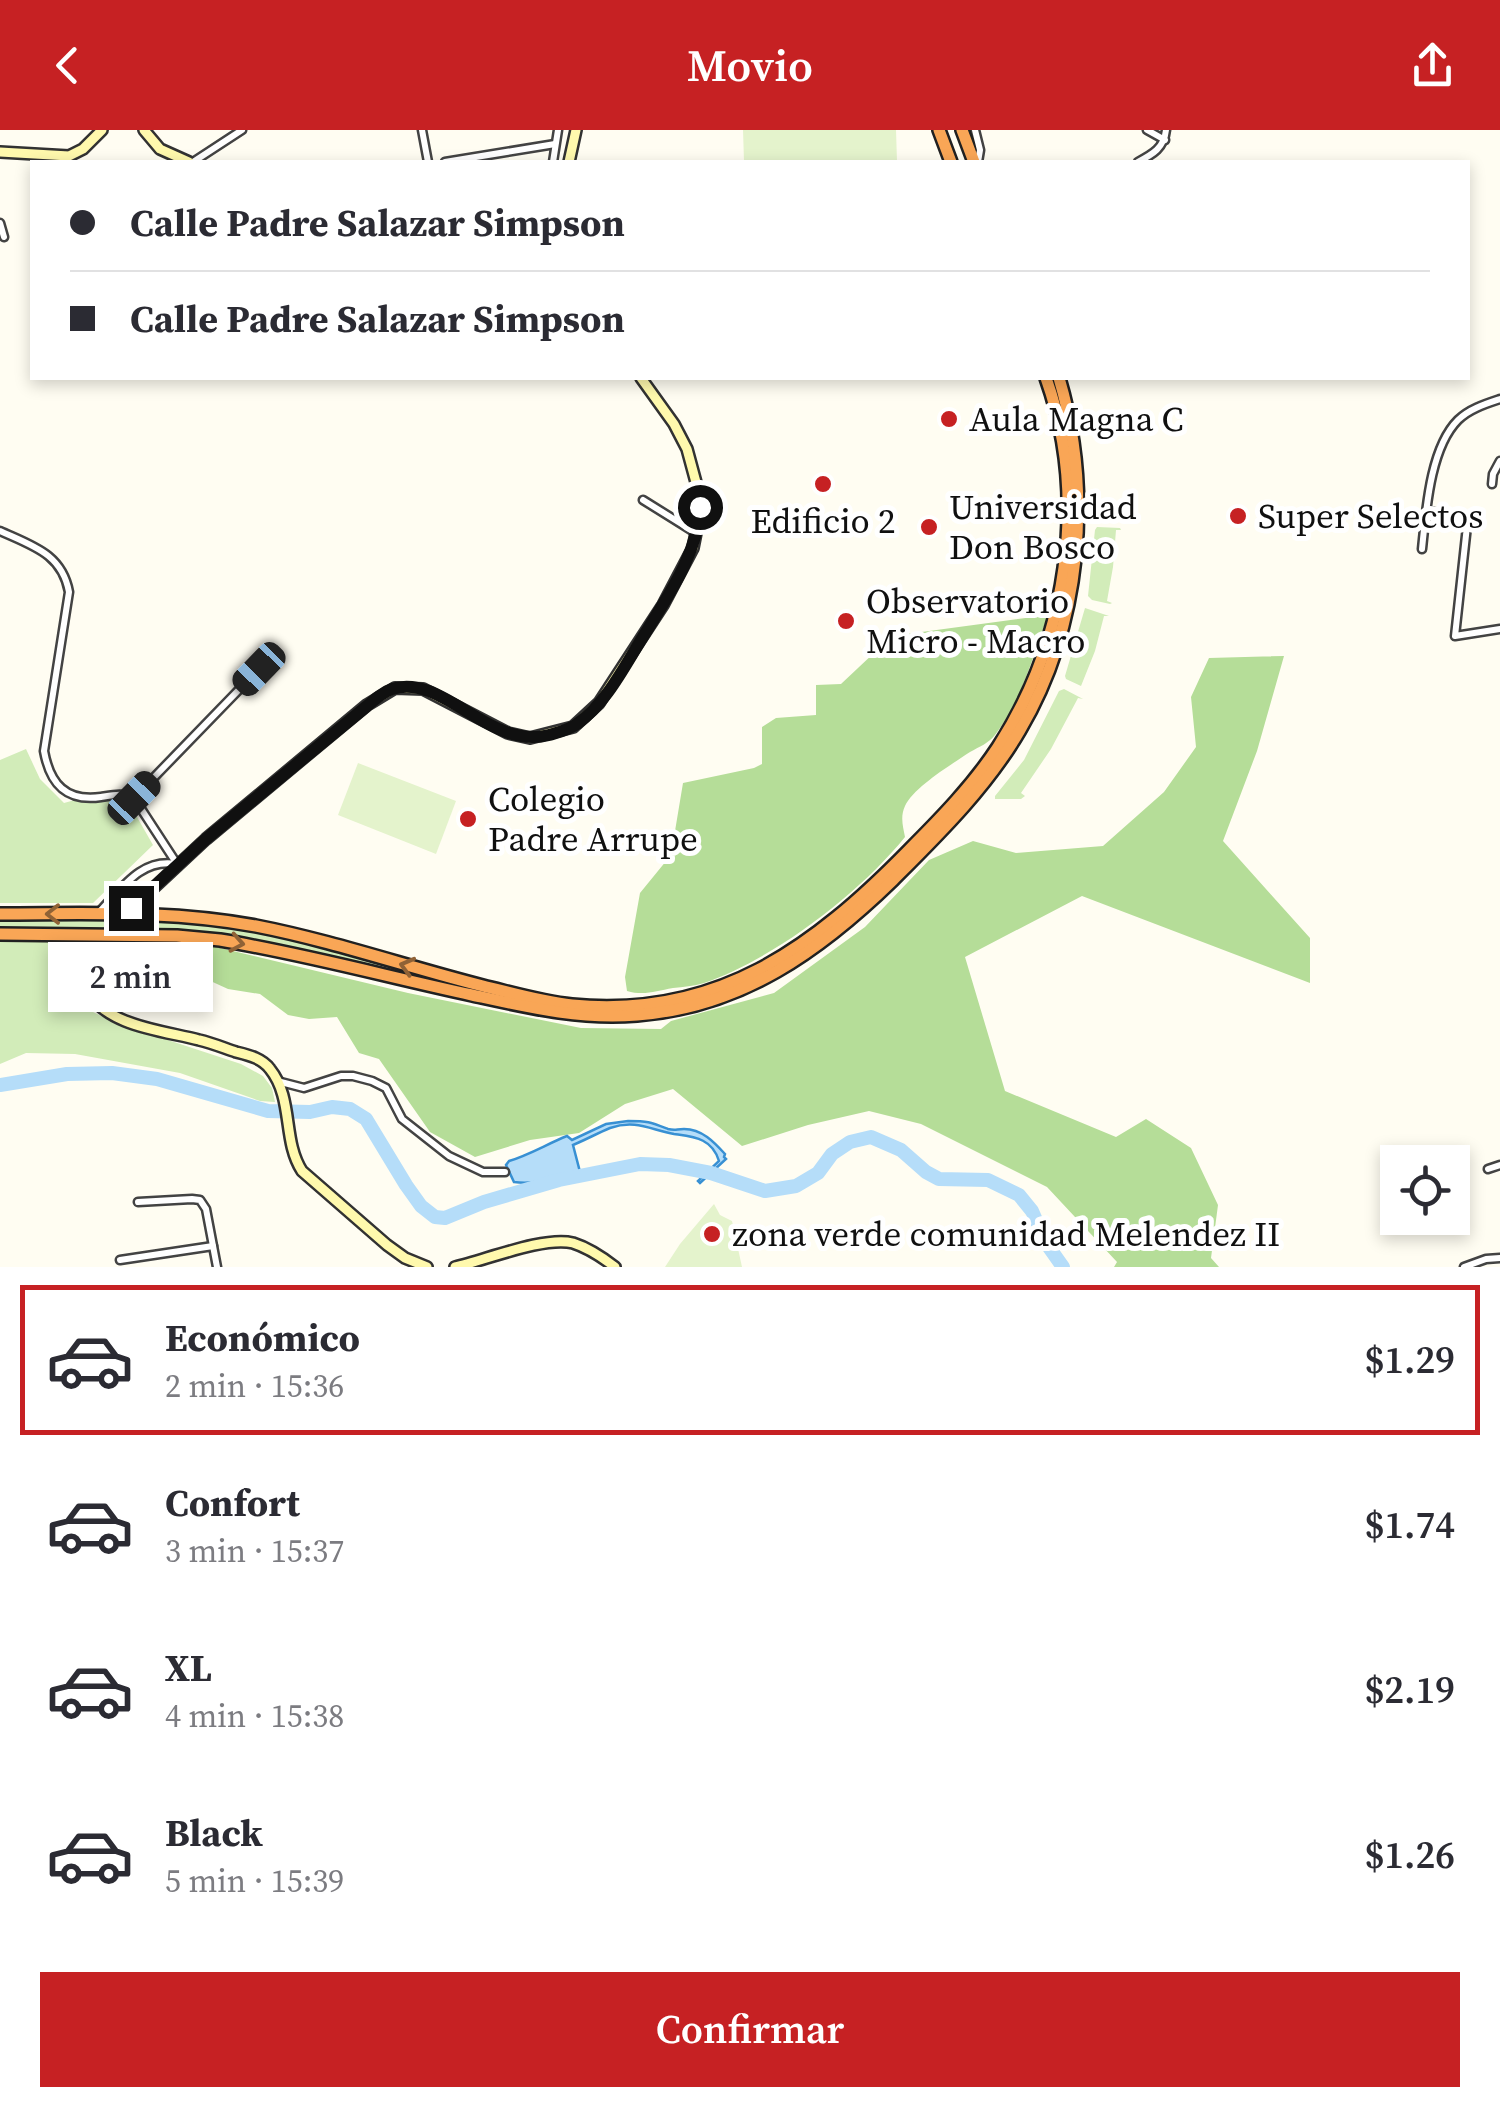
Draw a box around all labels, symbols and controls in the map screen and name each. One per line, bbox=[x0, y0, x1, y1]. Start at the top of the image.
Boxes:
text: Movio bbox=[687, 34, 813, 96]
icon: back bbox=[40, 38, 95, 93]
icon: share bbox=[1405, 38, 1460, 93]
text: Calle Padre Salazar Simpson bbox=[130, 197, 625, 249]
text: Calle Padre Salazar Simpson bbox=[130, 293, 625, 345]
place label: Aula Magna C bbox=[969, 395, 1184, 443]
marker: Aula Magna C bbox=[938, 408, 960, 430]
marker: Edificio 2 bbox=[812, 473, 834, 495]
place label: Universidad Don Bosco bbox=[949, 483, 1137, 571]
route start bbox=[678, 485, 723, 530]
place label: Super Selectos bbox=[1258, 492, 1483, 540]
place label: Edificio 2 bbox=[750, 497, 896, 545]
marker: Super Selectos bbox=[1227, 505, 1249, 527]
marker: Universidad Don Bosco bbox=[918, 516, 940, 538]
place label: Observatorio Micro - Macro bbox=[866, 577, 1085, 665]
marker: Observatorio Micro - Macro bbox=[835, 610, 857, 632]
car bbox=[227, 637, 291, 701]
car bbox=[102, 766, 166, 830]
place label: Colegio Padre Arrupe bbox=[488, 775, 698, 863]
marker: Colegio Padre Arrupe bbox=[457, 808, 479, 830]
route end bbox=[109, 886, 154, 931]
one-way arrow bbox=[44, 903, 60, 925]
one-way arrow bbox=[229, 932, 245, 953]
callout: 2 min bbox=[48, 943, 214, 1013]
text: 2 min bbox=[89, 955, 172, 999]
one-way arrow bbox=[399, 956, 416, 977]
map controls bbox=[1380, 1145, 1470, 1235]
button: locate bbox=[1380, 1145, 1470, 1235]
place label: zona verde comunidad Melendez II bbox=[732, 1210, 1280, 1258]
marker: zona verde comunidad Melendez II bbox=[701, 1223, 723, 1245]
text: Económico bbox=[165, 1312, 360, 1364]
icon: car bbox=[45, 1315, 135, 1405]
text: $1.29 bbox=[1365, 1334, 1455, 1386]
text: 2 min · 15:36 bbox=[165, 1364, 344, 1408]
text: Confort bbox=[165, 1477, 300, 1529]
icon: car bbox=[45, 1480, 135, 1570]
text: $1.74 bbox=[1365, 1499, 1455, 1551]
text: 3 min · 15:37 bbox=[165, 1529, 344, 1573]
text: XL bbox=[165, 1642, 212, 1694]
icon: car bbox=[45, 1645, 135, 1735]
text: $2.19 bbox=[1365, 1664, 1455, 1716]
text: 4 min · 15:38 bbox=[165, 1694, 344, 1738]
text: Black bbox=[165, 1807, 263, 1859]
icon: car bbox=[45, 1810, 135, 1900]
text: $1.26 bbox=[1365, 1829, 1455, 1881]
text: 5 min · 15:39 bbox=[165, 1859, 344, 1903]
button: Confirmar bbox=[40, 1972, 1460, 2087]

